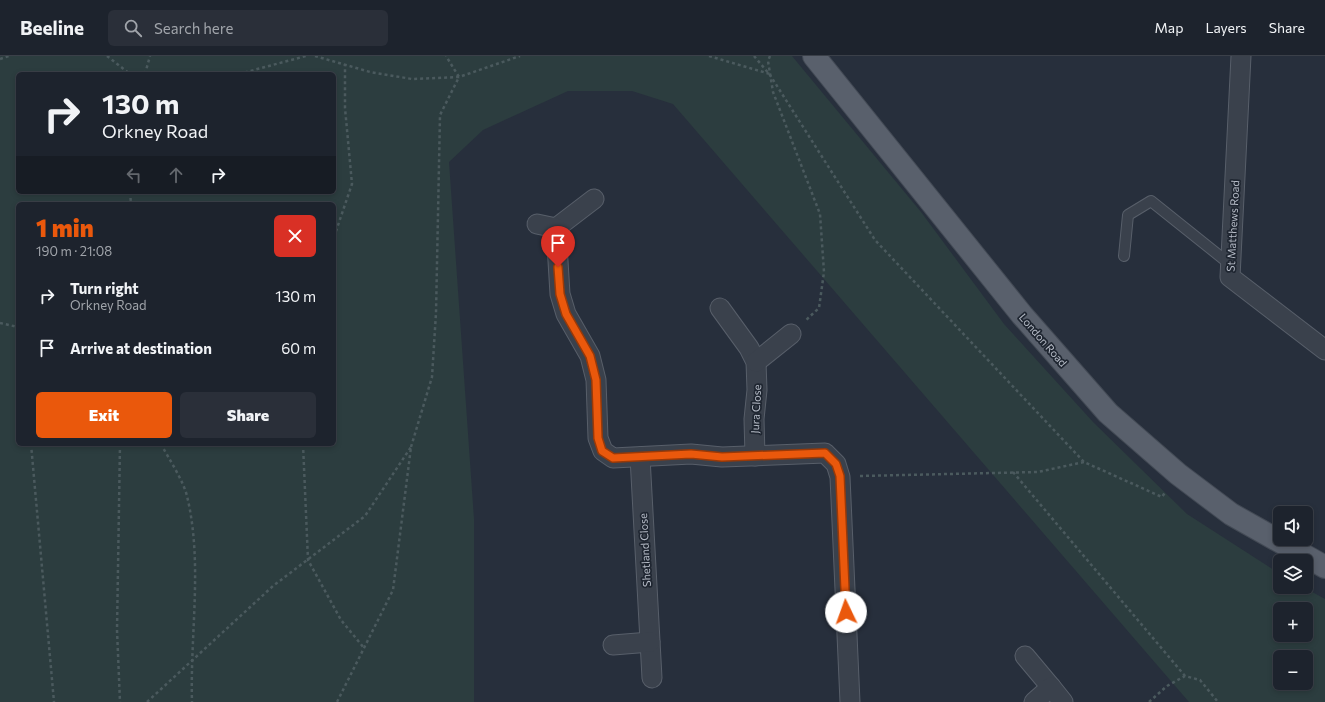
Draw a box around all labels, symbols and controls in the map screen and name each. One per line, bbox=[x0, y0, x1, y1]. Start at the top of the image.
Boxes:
search box bbox=[108, 10, 388, 46]
text: Beeline bbox=[20, 16, 84, 39]
icon: search bbox=[122, 17, 144, 39]
text: Search here bbox=[154, 19, 233, 37]
text: Map bbox=[1155, 19, 1183, 36]
text: Layers bbox=[1205, 19, 1247, 36]
text: Share bbox=[1269, 19, 1305, 36]
text: 130 m bbox=[102, 86, 179, 120]
icon: right bbox=[36, 88, 88, 140]
text: Orkney Road bbox=[102, 120, 208, 142]
icon: left bbox=[123, 164, 145, 186]
icon: ahead bbox=[165, 164, 187, 186]
icon: right bbox=[207, 164, 229, 186]
street label: St Matthews Road bbox=[1224, 180, 1241, 272]
text: 1 min bbox=[36, 213, 94, 242]
button: close bbox=[274, 215, 316, 257]
pin bbox=[541, 226, 575, 267]
icon: arrive bbox=[547, 232, 569, 254]
text: 190 m · 21:08 bbox=[36, 243, 112, 259]
text: Turn right bbox=[70, 279, 139, 297]
icon: right bbox=[36, 285, 58, 307]
text: 130 m bbox=[275, 287, 316, 305]
text: Orkney Road bbox=[70, 297, 147, 313]
street label: London Road bbox=[1017, 310, 1070, 369]
icon: arrive bbox=[36, 337, 58, 359]
text: Arrive at destination bbox=[70, 339, 212, 357]
text: 60 m bbox=[281, 339, 316, 357]
street label: Jura Close bbox=[748, 384, 764, 434]
button: Exit bbox=[36, 392, 172, 438]
button: Share bbox=[180, 392, 316, 438]
map controls bbox=[1273, 506, 1313, 690]
button: sound bbox=[1273, 506, 1313, 546]
street label: Shetland Close bbox=[636, 513, 653, 587]
button: layers bbox=[1273, 554, 1313, 594]
position arrow bbox=[825, 591, 867, 633]
button: + bbox=[1273, 602, 1313, 642]
button: − bbox=[1273, 650, 1313, 690]

